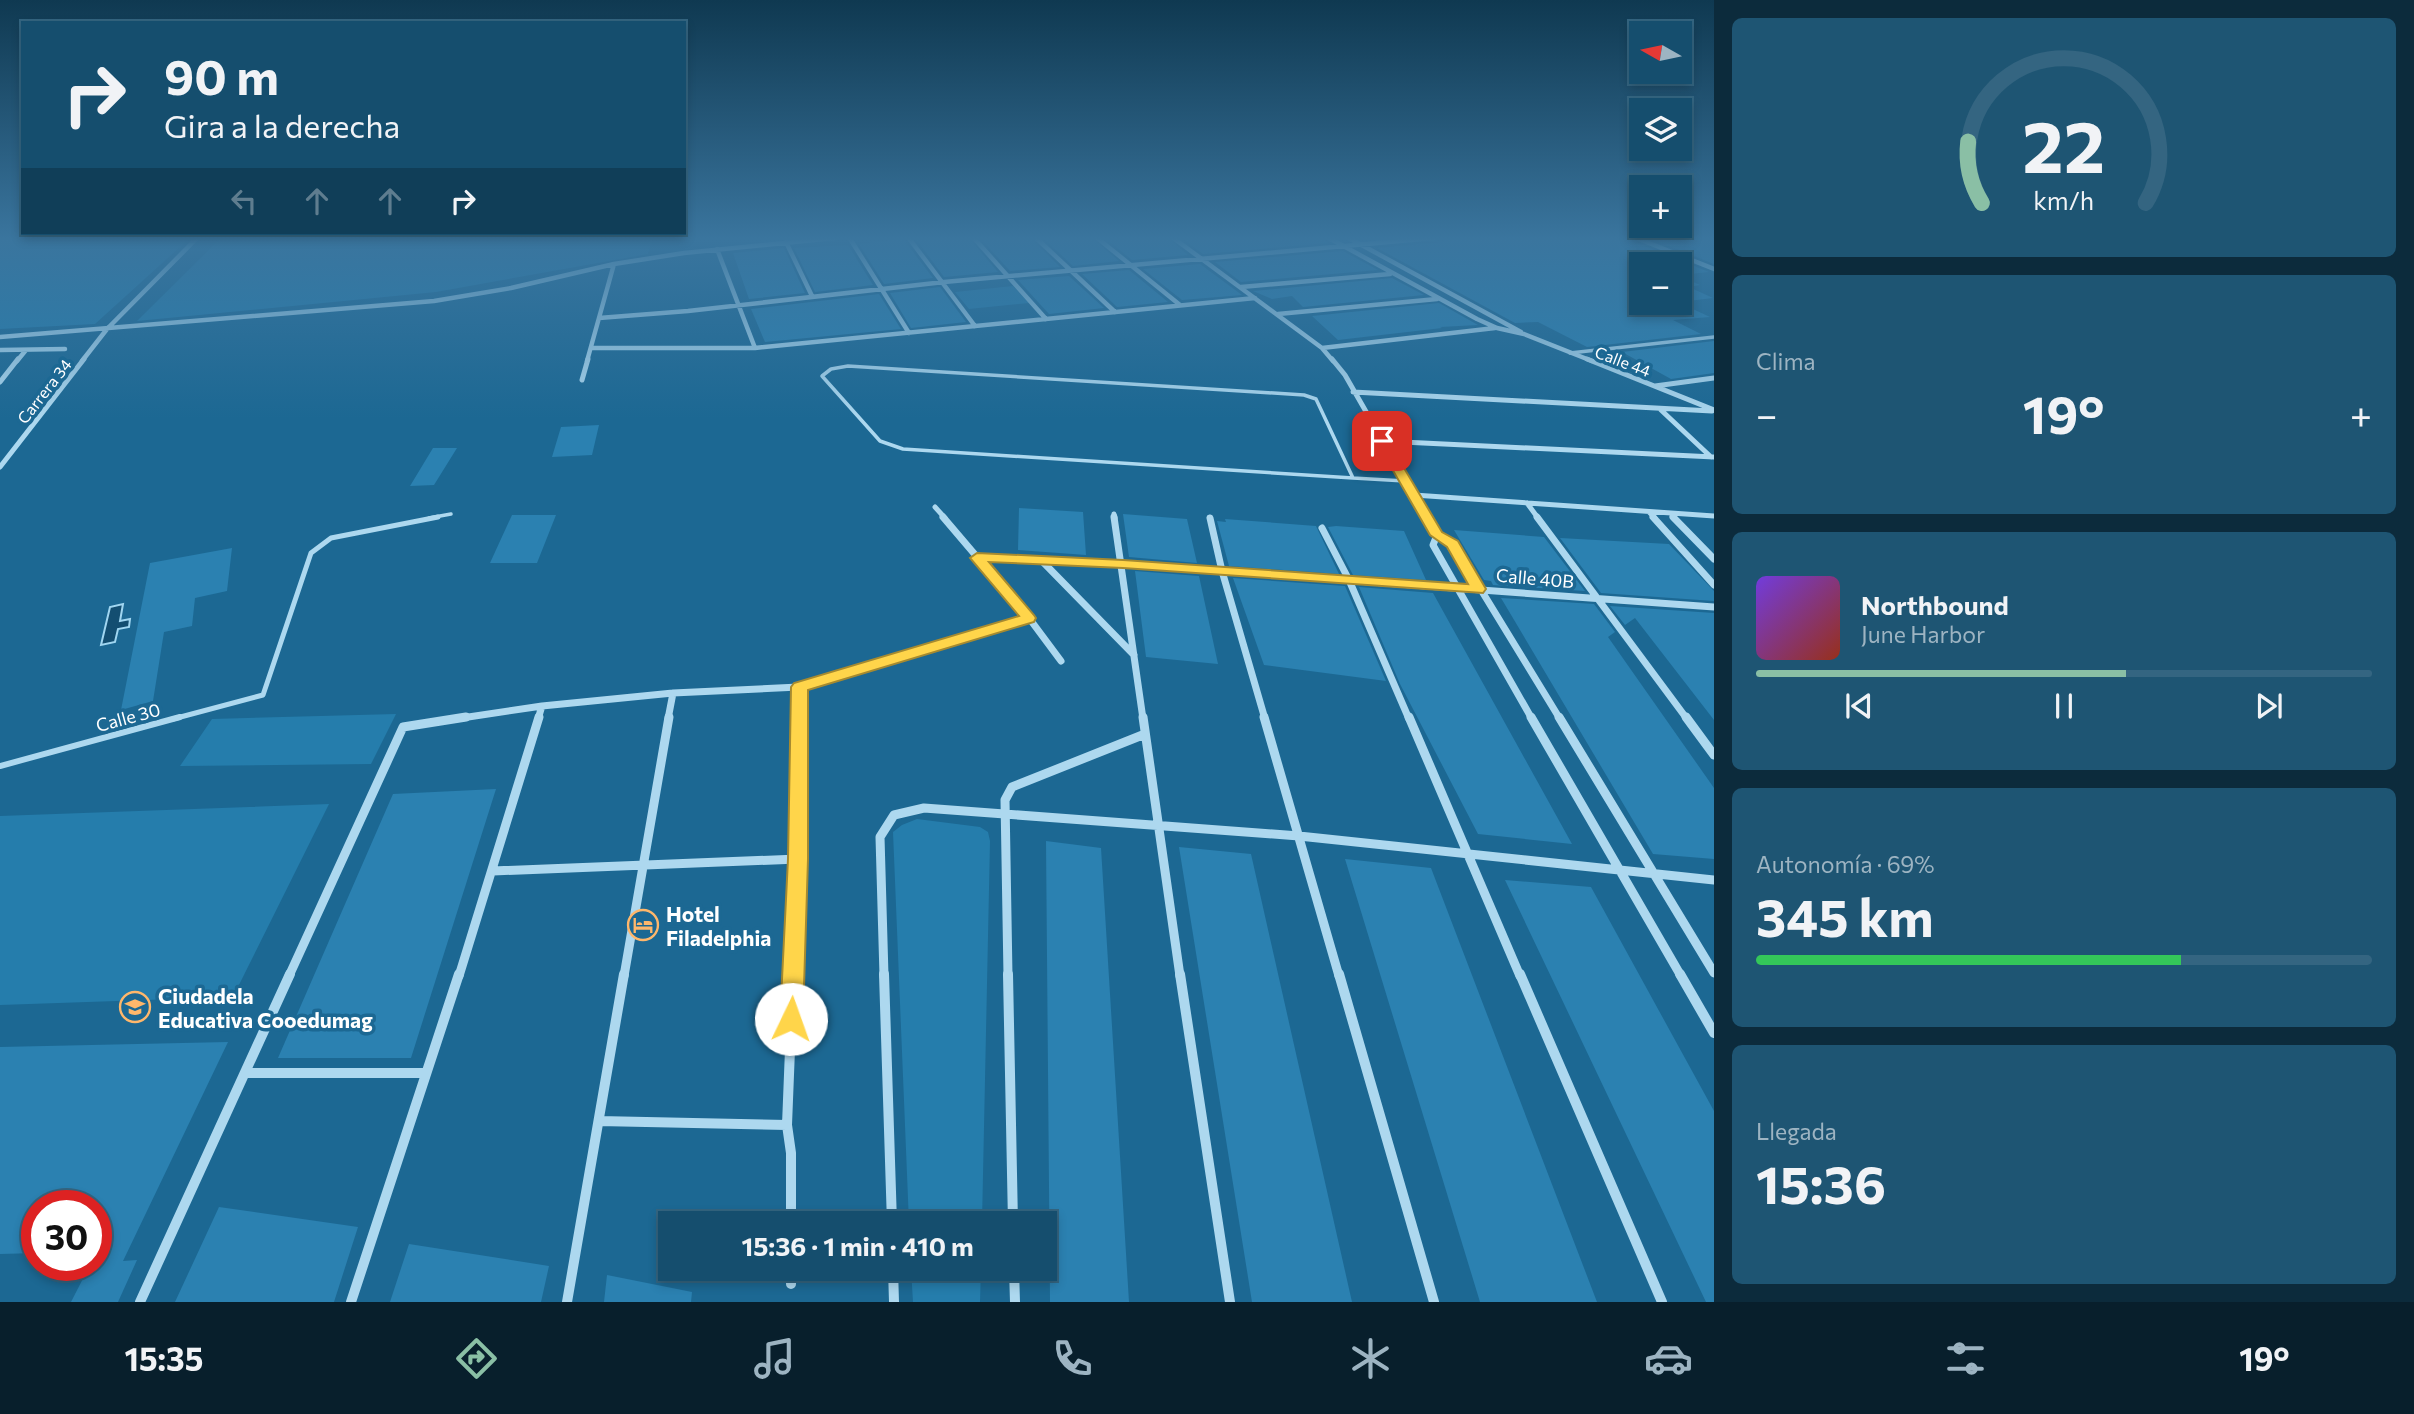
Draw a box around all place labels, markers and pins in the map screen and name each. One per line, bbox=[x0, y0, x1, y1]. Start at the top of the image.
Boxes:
pin bbox=[1352, 411, 1412, 471]
place label: Hotel Filadelphia bbox=[666, 901, 771, 950]
hotel icon: Hotel Filadelphia bbox=[626, 908, 660, 942]
place label: Ciudadela Educativa Cooedumag bbox=[158, 983, 373, 1032]
school or university icon: Ciudadela Educativa Cooedumag bbox=[118, 990, 152, 1024]

